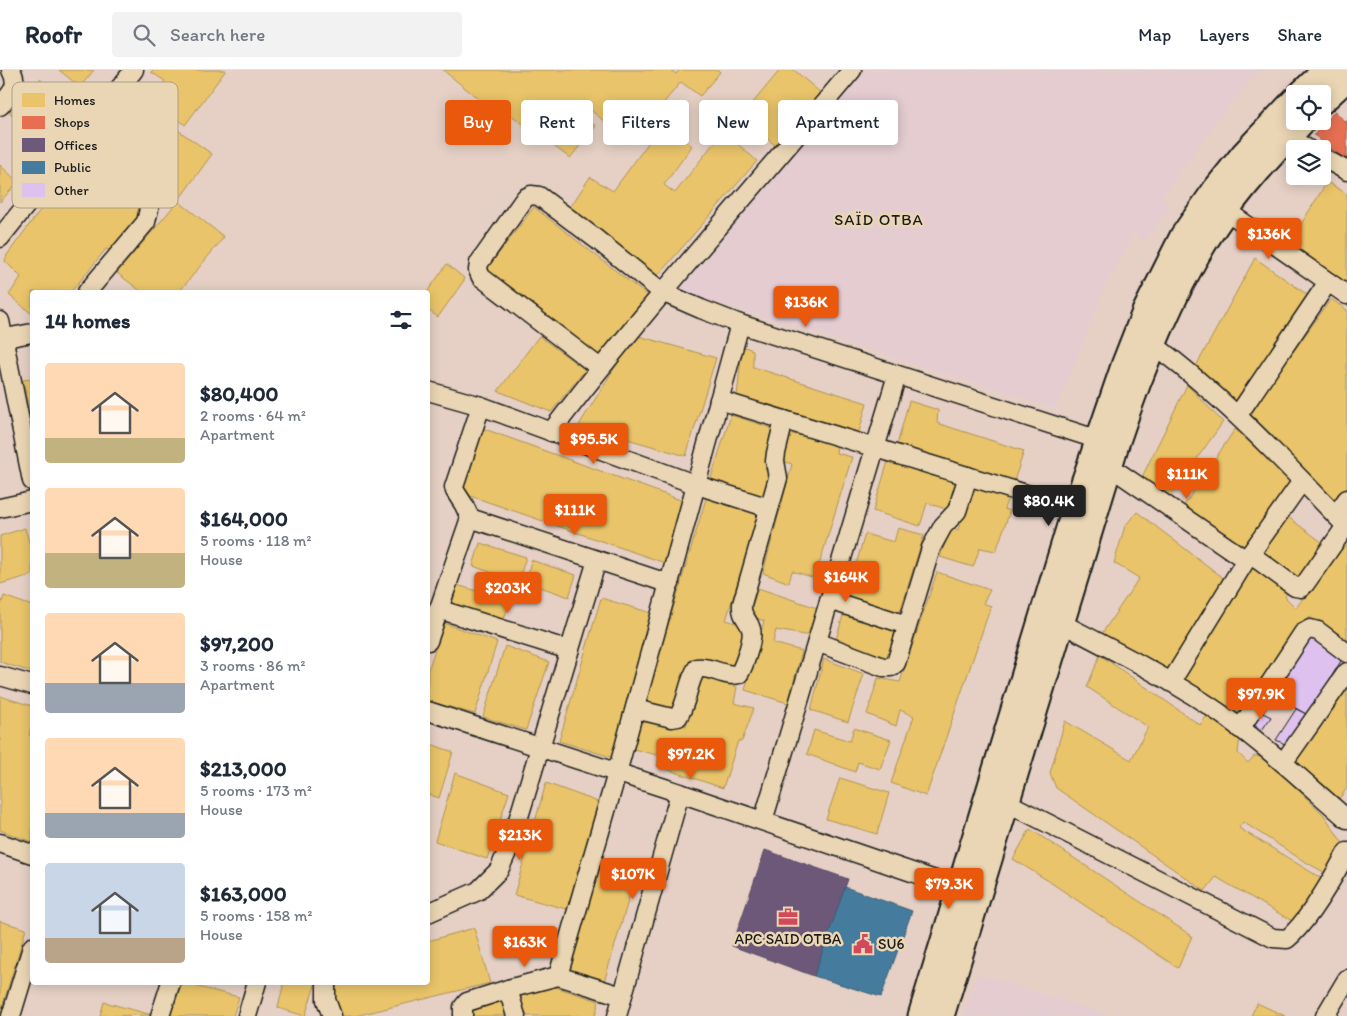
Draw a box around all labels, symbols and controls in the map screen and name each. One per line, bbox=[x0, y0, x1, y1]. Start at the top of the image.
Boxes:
search box bbox=[112, 12, 462, 57]
text: Roofr bbox=[25, 20, 82, 49]
icon: search bbox=[130, 21, 158, 49]
text: Search here bbox=[170, 23, 265, 46]
text: Map bbox=[1138, 24, 1171, 46]
text: Layers bbox=[1199, 24, 1249, 46]
text: Share bbox=[1277, 24, 1322, 46]
legend bbox=[12, 82, 178, 208]
map controls bbox=[1286, 85, 1331, 185]
button: locate bbox=[1286, 85, 1331, 130]
text: Homes bbox=[54, 92, 96, 109]
chip: Buy bbox=[445, 100, 511, 145]
chip: Rent bbox=[521, 100, 593, 145]
chip: Filters bbox=[603, 100, 689, 145]
chip: New bbox=[699, 100, 768, 145]
chip: Apartment bbox=[778, 100, 898, 145]
text: Shops bbox=[54, 114, 90, 131]
text: Offices bbox=[54, 137, 97, 154]
button: layers bbox=[1286, 140, 1331, 185]
text: Public bbox=[54, 159, 92, 176]
text: Other bbox=[54, 182, 89, 199]
district label: SAÏD OTBA bbox=[834, 210, 924, 229]
pin: $136K bbox=[1234, 218, 1304, 260]
text: $136K bbox=[1248, 224, 1290, 243]
pin: $136K bbox=[771, 286, 841, 328]
text: $136K bbox=[785, 292, 827, 311]
icon: filters bbox=[387, 306, 415, 334]
text: 14 homes bbox=[45, 308, 130, 333]
text: $80,400 bbox=[200, 381, 279, 406]
icon: home bbox=[85, 383, 145, 443]
text: 2 rooms · 64 m² bbox=[200, 406, 306, 425]
pin: $95.5K bbox=[553, 422, 635, 465]
text: Apartment bbox=[200, 425, 275, 444]
text: $95.5K bbox=[570, 429, 618, 448]
pin: $111K bbox=[1152, 458, 1222, 500]
text: $111K bbox=[1167, 464, 1207, 483]
pin: $80.4K bbox=[1008, 484, 1090, 527]
text: $80.4K bbox=[1024, 491, 1074, 510]
pin: $111K bbox=[540, 494, 610, 536]
text: $111K bbox=[555, 500, 595, 519]
text: $164,000 bbox=[200, 506, 288, 531]
icon: home bbox=[85, 508, 145, 568]
text: 5 rooms · 118 m² bbox=[200, 531, 311, 550]
text: House bbox=[200, 550, 243, 569]
pin: $164K bbox=[811, 560, 881, 603]
text: $164K bbox=[824, 567, 868, 586]
pin: $203K bbox=[473, 572, 543, 614]
text: $203K bbox=[485, 578, 531, 597]
text: $97,200 bbox=[200, 631, 274, 656]
icon: home bbox=[85, 633, 145, 693]
text: 3 rooms · 86 m² bbox=[200, 656, 305, 675]
text: Apartment bbox=[200, 675, 275, 694]
pin: $97.9K bbox=[1220, 678, 1302, 720]
text: $97.9K bbox=[1238, 684, 1284, 703]
pin: $97.2K bbox=[650, 738, 732, 780]
text: $97.2K bbox=[668, 744, 715, 763]
text: $213,000 bbox=[200, 756, 287, 781]
icon: home bbox=[85, 758, 145, 818]
text: 5 rooms · 173 m² bbox=[200, 781, 312, 800]
text: House bbox=[200, 800, 243, 819]
pin: $213K bbox=[485, 818, 555, 861]
text: $213K bbox=[499, 825, 541, 844]
pin: $107K bbox=[598, 858, 668, 900]
text: $107K bbox=[611, 864, 655, 883]
pin: $79.3K bbox=[908, 868, 990, 910]
text: $79.3K bbox=[925, 874, 973, 893]
text: $163,000 bbox=[200, 881, 287, 906]
icon: home bbox=[85, 883, 145, 943]
text: 5 rooms · 158 m² bbox=[200, 906, 312, 925]
office icon: APC SAID OTBA bbox=[777, 906, 799, 928]
text: House bbox=[200, 925, 243, 944]
pin: $163K bbox=[490, 926, 560, 968]
place label: APC SAID OTBA bbox=[735, 930, 842, 948]
text: $163K bbox=[504, 932, 546, 951]
public building icon: SU6 bbox=[852, 933, 874, 955]
place label: SU6 bbox=[878, 935, 904, 953]

